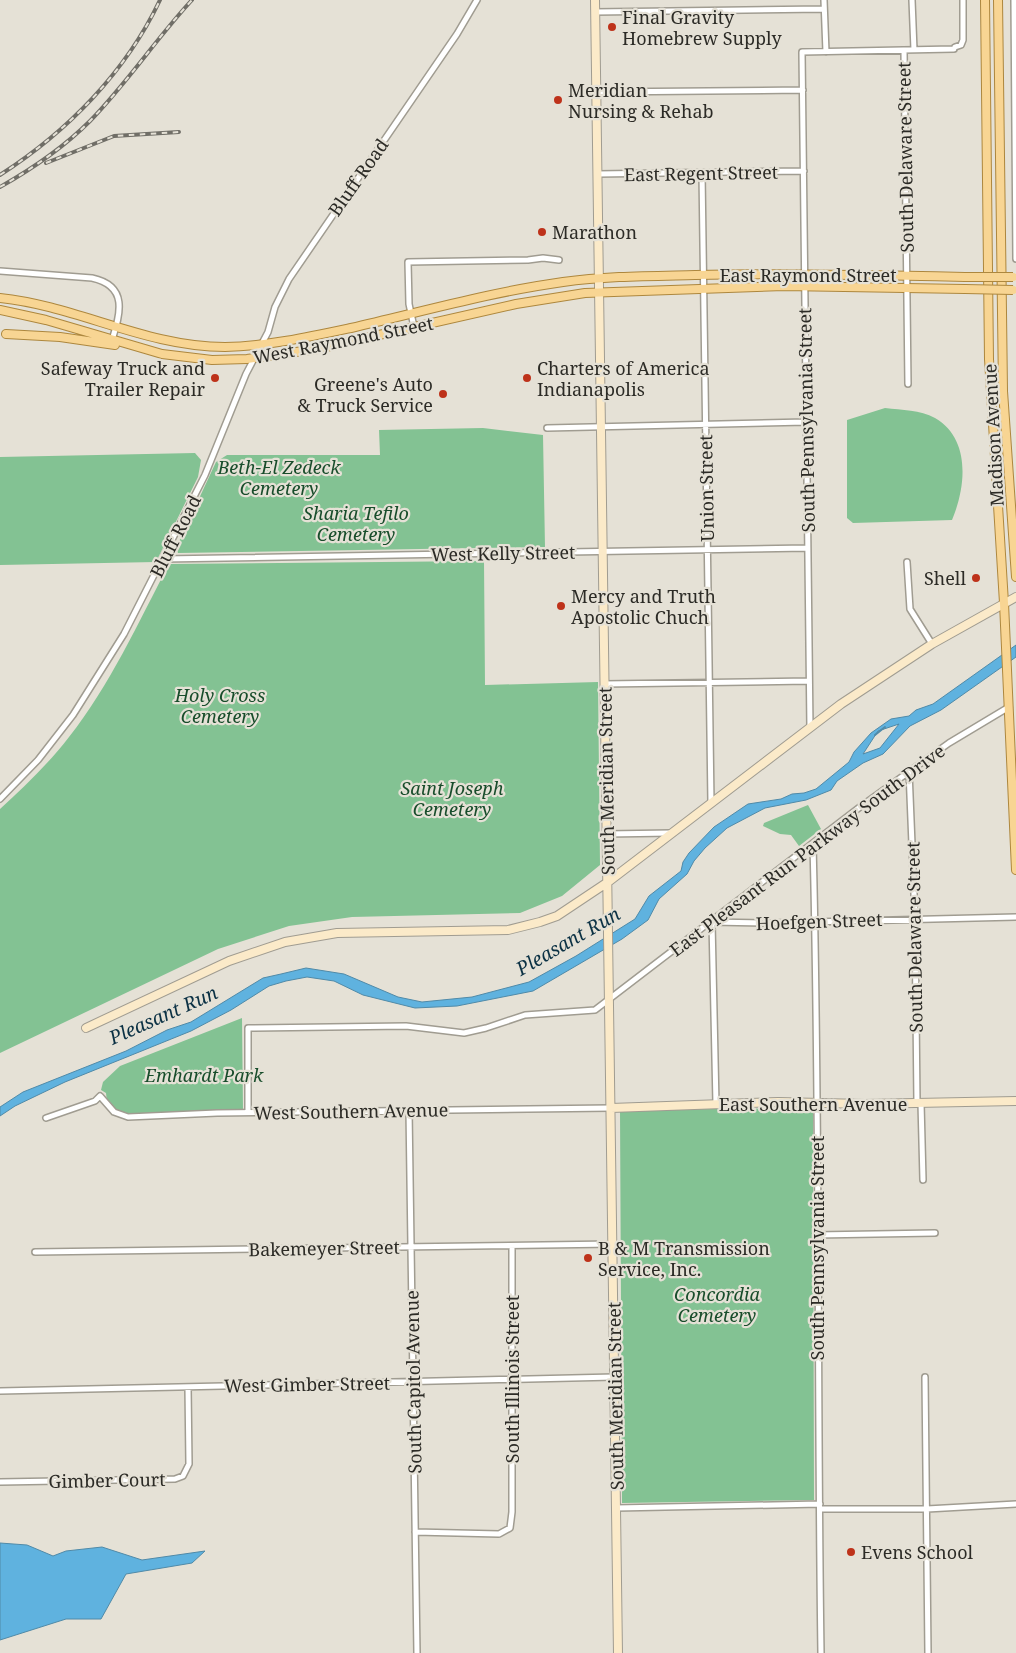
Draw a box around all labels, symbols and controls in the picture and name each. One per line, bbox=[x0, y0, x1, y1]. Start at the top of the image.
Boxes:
place label: Final Gravity Homebrew Supply bbox=[622, 5, 783, 50]
marker: Final Gravity Homebrew Supply bbox=[606, 21, 618, 33]
street label: South Delaware Street bbox=[891, 61, 919, 253]
place label: Meridian Nursing & Rehab bbox=[568, 78, 714, 123]
marker: Meridian Nursing & Rehab bbox=[552, 94, 564, 106]
street label: Bluff Road bbox=[322, 133, 394, 221]
street label: East Regent Street bbox=[624, 160, 778, 186]
place label: Marathon bbox=[552, 220, 637, 244]
marker: Marathon bbox=[536, 226, 548, 238]
street label: East Raymond Street bbox=[719, 263, 897, 287]
street label: South Pennsylvania Street bbox=[792, 308, 820, 532]
street label: West Raymond Street bbox=[251, 311, 435, 369]
place label: Safeway Truck and Trailer Repair bbox=[41, 356, 206, 401]
place label: Charters of America Indianapolis bbox=[537, 356, 710, 401]
street label: Madison Avenue bbox=[977, 363, 1009, 507]
marker: Safeway Truck and Trailer Repair bbox=[209, 372, 221, 384]
place label: Greene's Auto & Truck Service bbox=[297, 372, 433, 417]
marker: Charters of America Indianapolis bbox=[521, 372, 533, 384]
marker: Greene's Auto & Truck Service bbox=[437, 388, 449, 400]
street label: Union Street bbox=[693, 434, 719, 542]
park label: Beth-El Zedeck Cemetery bbox=[216, 455, 341, 500]
street label: Bluff Road bbox=[144, 491, 206, 581]
park label: Sharia Tefilo Cemetery bbox=[303, 501, 409, 546]
street label: West Kelly Street bbox=[430, 540, 576, 566]
place label: Shell bbox=[924, 566, 966, 590]
marker: Shell bbox=[970, 572, 982, 584]
place label: Mercy and Truth Apostolic Chuch bbox=[571, 584, 716, 629]
marker: Mercy and Truth Apostolic Chuch bbox=[555, 600, 567, 612]
park label: Holy Cross Cemetery bbox=[174, 683, 265, 728]
street label: South Meridian Street bbox=[592, 687, 620, 875]
street label: East Pleasant Run Parkway South Drive bbox=[665, 739, 949, 961]
park label: Saint Joseph Cemetery bbox=[401, 776, 504, 821]
street label: South Delaware Street bbox=[900, 841, 928, 1033]
water label: Pleasant Run bbox=[510, 900, 625, 982]
street label: Hoefgen Street bbox=[755, 907, 883, 935]
water label: Pleasant Run bbox=[104, 979, 222, 1051]
park label: Emhardt Park bbox=[144, 1063, 264, 1087]
street label: East Southern Avenue bbox=[719, 1092, 907, 1116]
street label: West Southern Avenue bbox=[253, 1097, 449, 1125]
street label: South Pennsylvania Street bbox=[805, 1136, 829, 1360]
street label: Bakemeyer Street bbox=[248, 1235, 400, 1261]
place label: B & M Transmission Service, Inc. bbox=[598, 1236, 770, 1281]
marker: B & M Transmission Service, Inc. bbox=[582, 1252, 594, 1264]
park label: Concordia Cemetery bbox=[674, 1282, 761, 1327]
street label: South Capitol Avenue bbox=[399, 1290, 427, 1474]
street label: South Illinois Street bbox=[500, 1295, 524, 1463]
street label: South Meridian Street bbox=[601, 1302, 629, 1490]
street label: West Gimber Street bbox=[224, 1371, 390, 1397]
street label: Gimber Court bbox=[48, 1467, 166, 1493]
place label: Evens School bbox=[861, 1540, 974, 1564]
marker: Evens School bbox=[845, 1546, 857, 1558]

